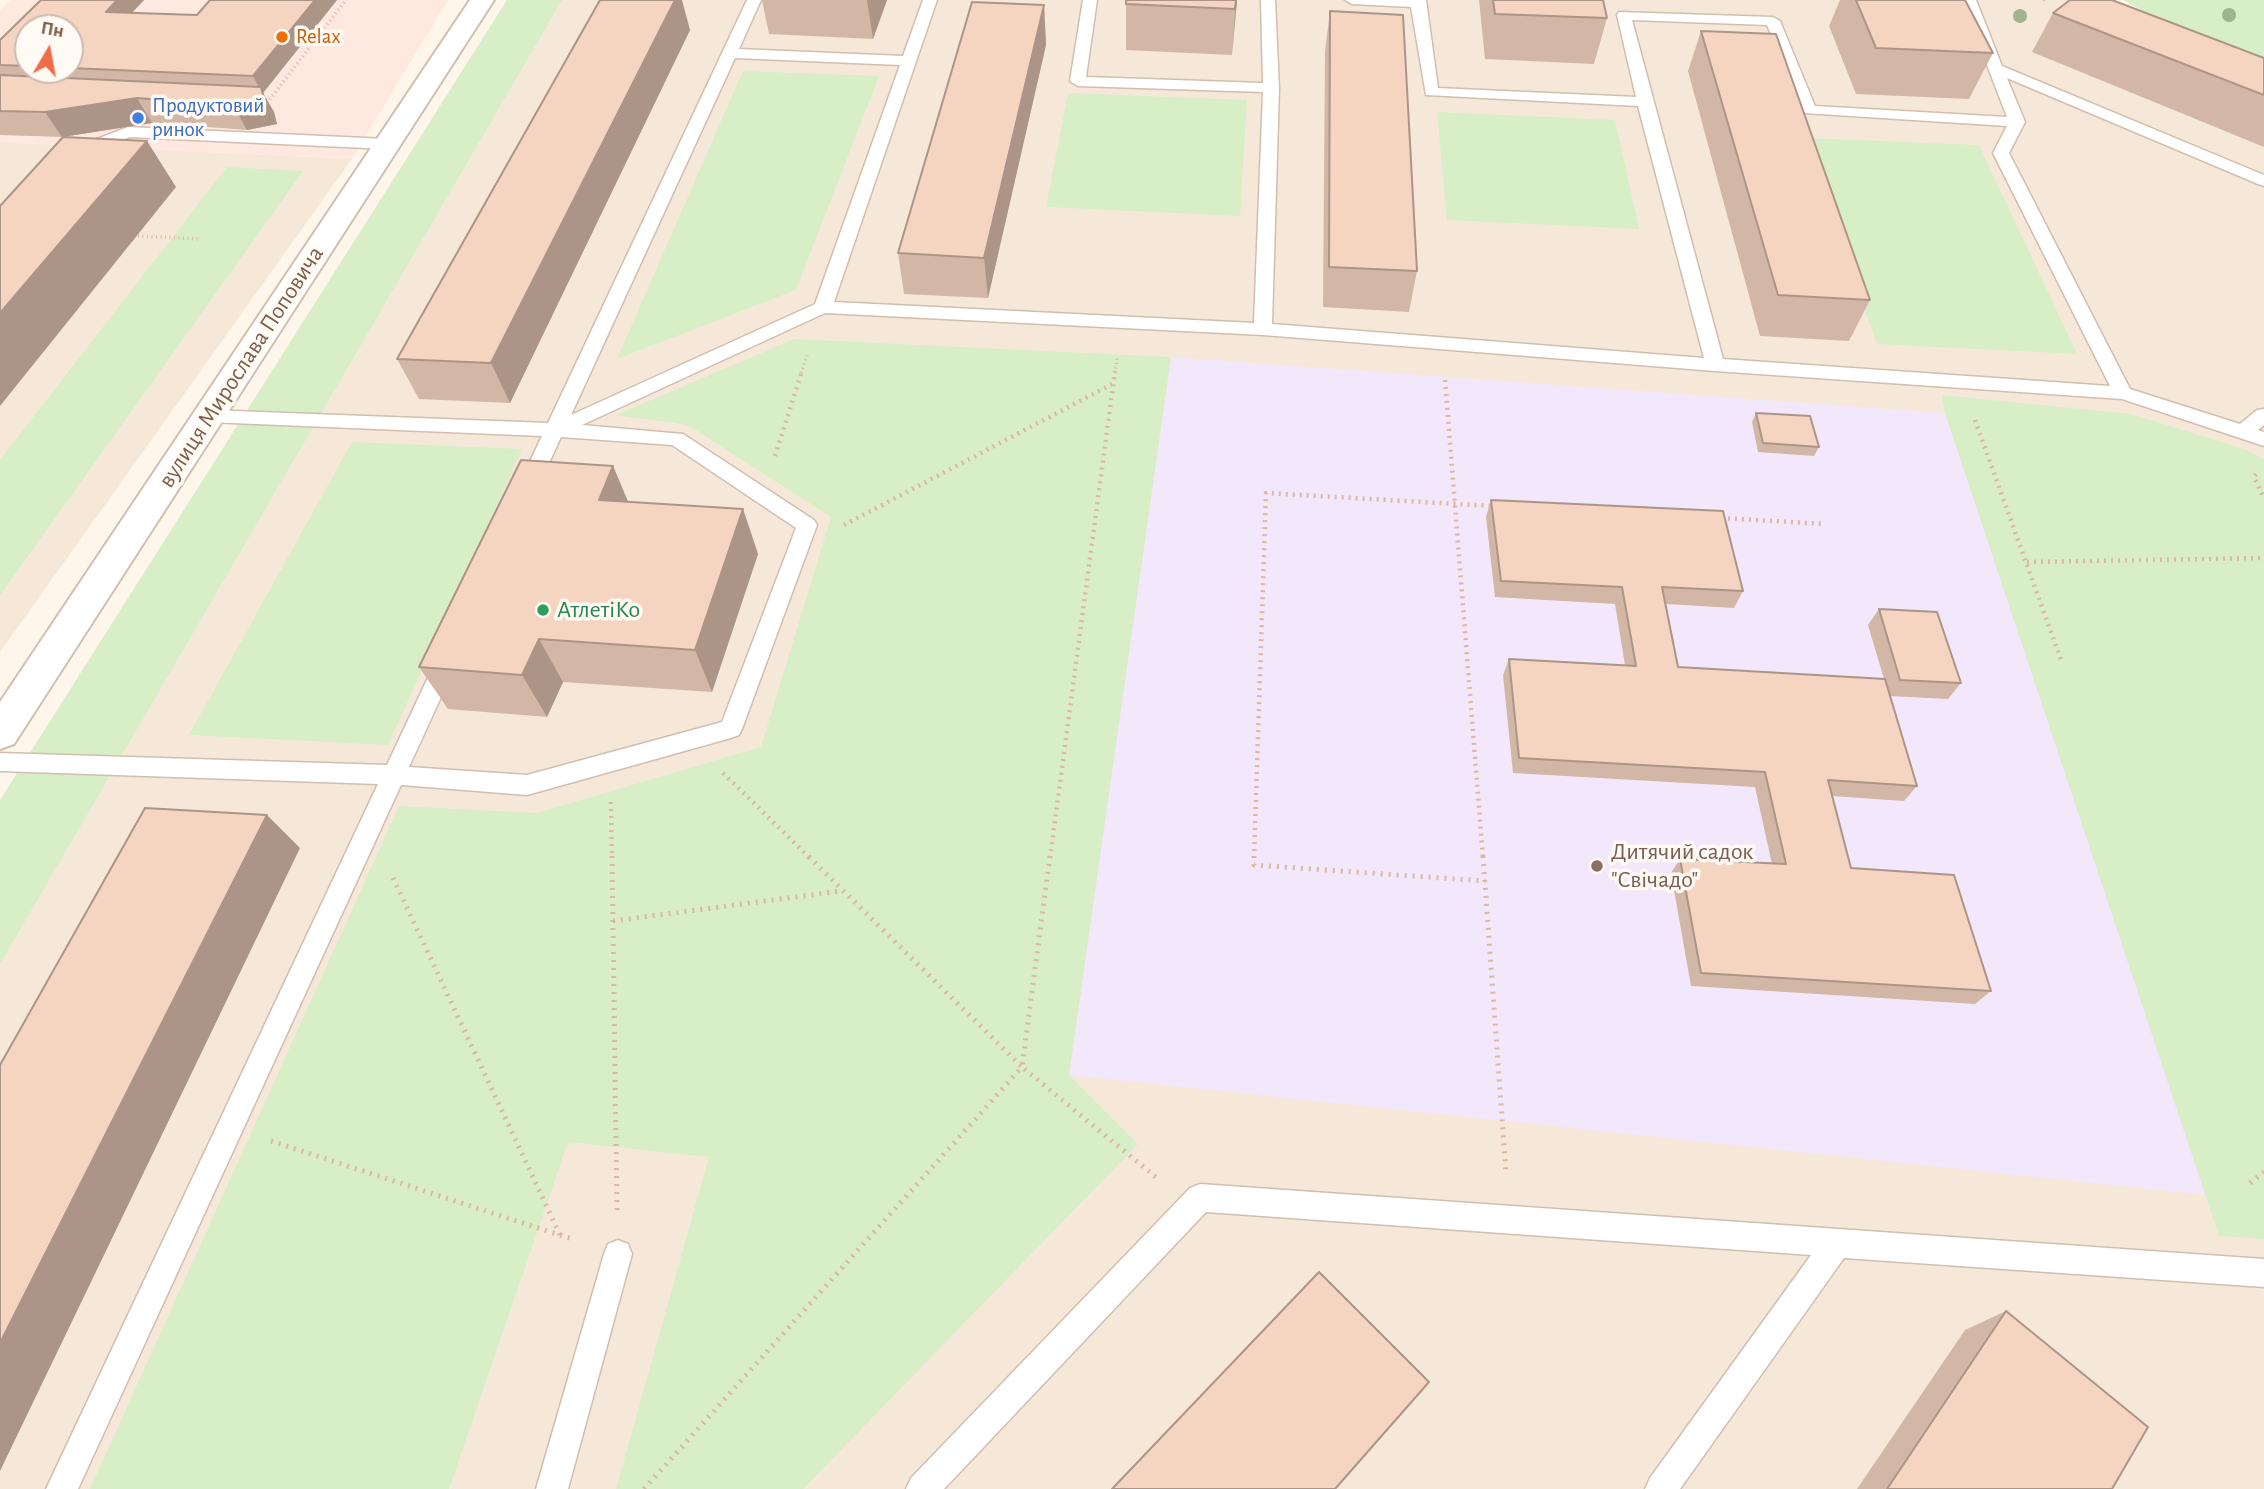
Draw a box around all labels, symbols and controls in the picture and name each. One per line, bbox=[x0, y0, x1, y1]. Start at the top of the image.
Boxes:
north arrow bbox=[14, 14, 84, 84]
text: Пн bbox=[39, 18, 65, 41]
place label: Relax bbox=[296, 24, 341, 50]
marker: Relax bbox=[274, 29, 290, 45]
place label: Продуктовий ринок bbox=[152, 93, 264, 143]
marker: Продуктовий ринок bbox=[130, 110, 146, 126]
street label: вулиця Мирослава Поповича bbox=[152, 241, 330, 493]
place label: АтлетіКо bbox=[557, 596, 640, 624]
marker: АтлетіКо bbox=[535, 602, 551, 618]
place label: Дитячий садок "Свічадо" bbox=[1611, 838, 1753, 894]
marker: Дитячий садок "Свічадо" bbox=[1589, 858, 1605, 874]

